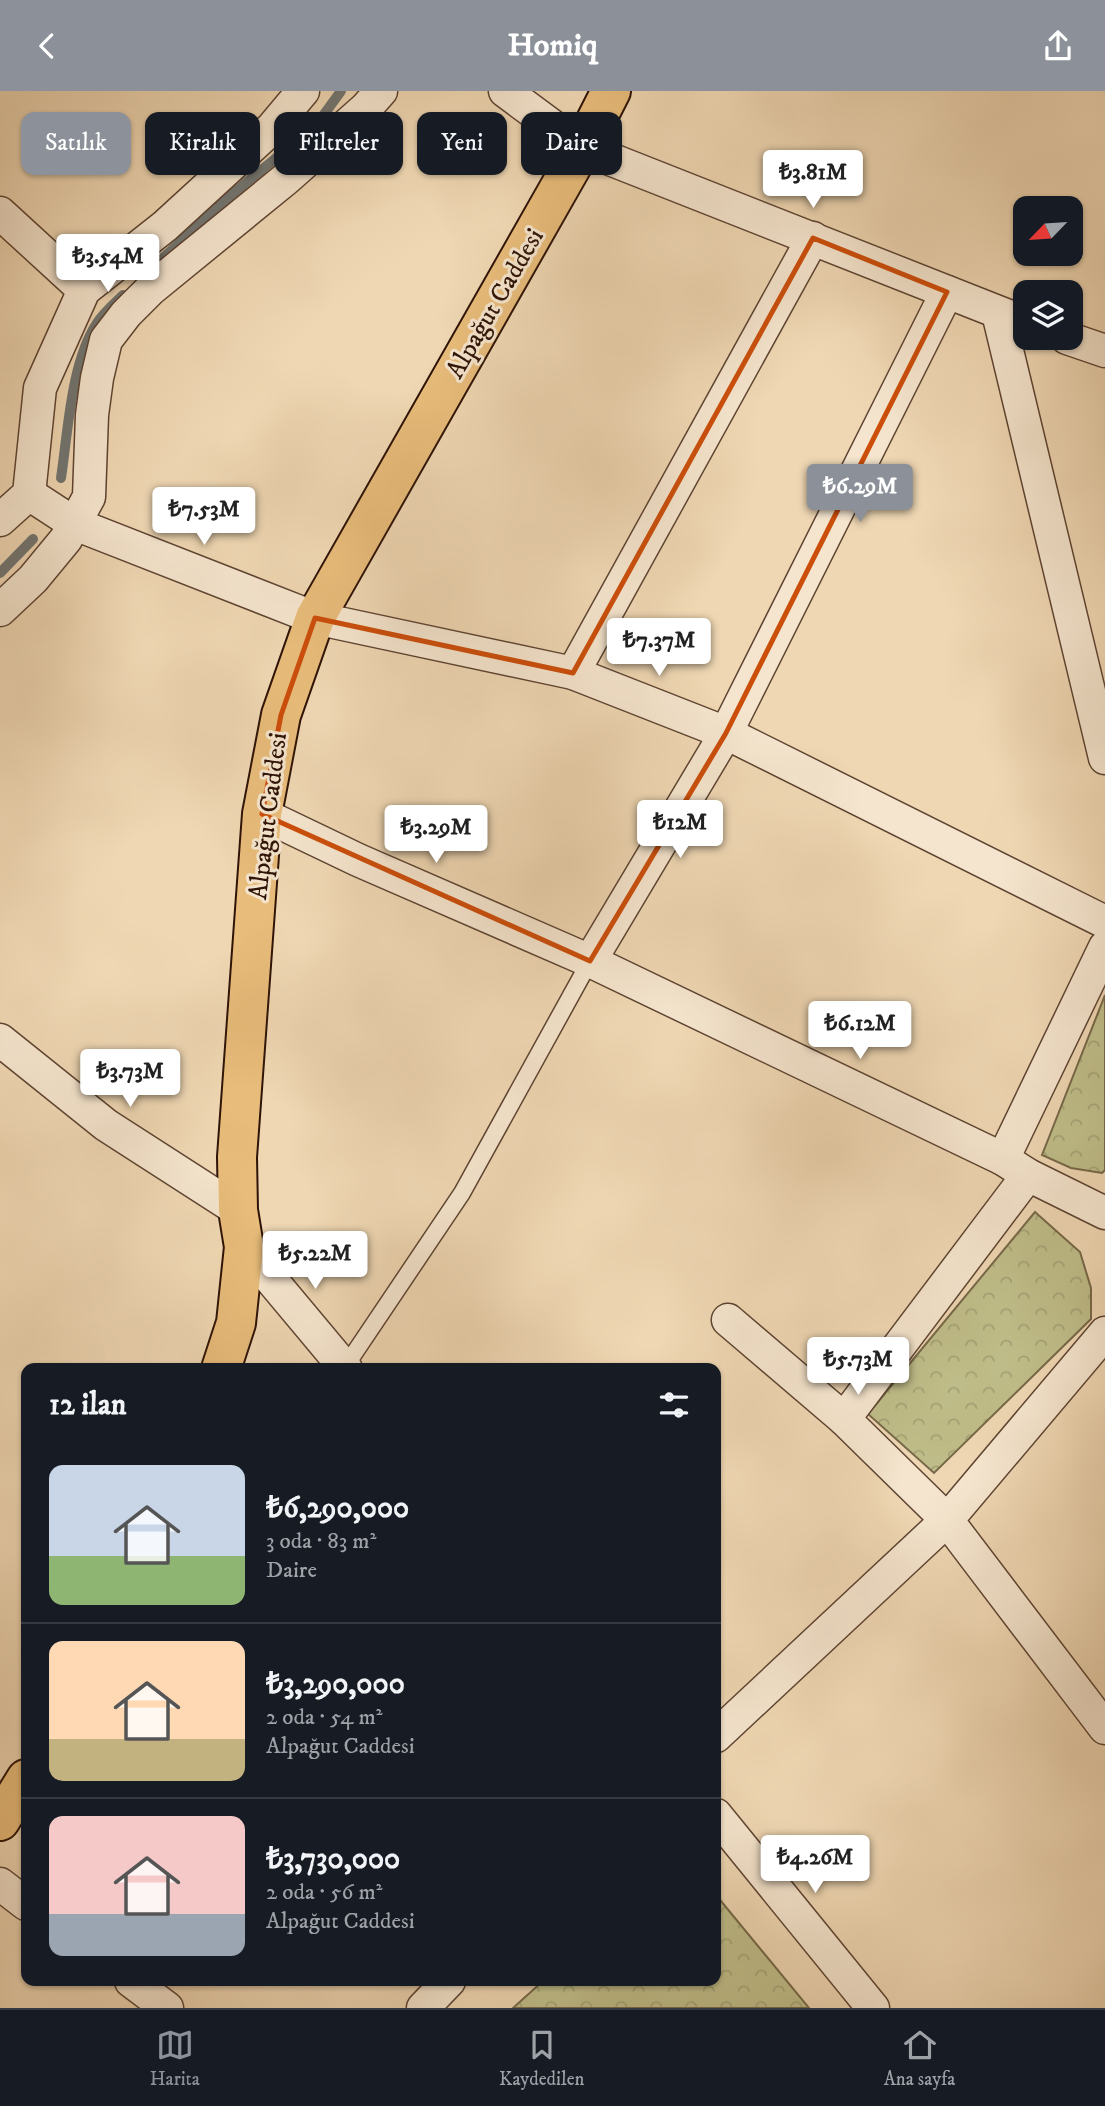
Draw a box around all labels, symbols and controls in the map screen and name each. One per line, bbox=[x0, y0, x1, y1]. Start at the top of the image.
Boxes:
text: Homiq bbox=[507, 26, 598, 66]
icon: back bbox=[28, 27, 66, 65]
icon: share bbox=[1039, 27, 1077, 65]
chip: Satılık bbox=[21, 112, 131, 175]
chip: Kiralık bbox=[145, 112, 260, 175]
chip: Filtreler bbox=[274, 112, 403, 175]
chip: Yeni bbox=[417, 112, 507, 175]
chip: Daire bbox=[521, 112, 622, 175]
pin: ₺3.81M bbox=[756, 151, 870, 210]
text: ₺3.81M bbox=[779, 158, 847, 187]
north arrow bbox=[1013, 196, 1083, 266]
map controls bbox=[1013, 196, 1083, 350]
street label: Alpağut Caddesi bbox=[439, 223, 552, 385]
pin: ₺3.54M bbox=[51, 235, 165, 294]
text: ₺3.54M bbox=[72, 242, 144, 271]
button: layers bbox=[1013, 280, 1083, 350]
pin: ₺6.29M bbox=[803, 465, 917, 524]
text: ₺6.29M bbox=[823, 472, 897, 501]
pin: ₺7.53M bbox=[147, 487, 261, 547]
text: ₺7.53M bbox=[168, 495, 240, 524]
pin: ₺7.37M bbox=[602, 619, 716, 678]
text: ₺7.37M bbox=[623, 626, 695, 655]
street label: Alpağut Caddesi bbox=[242, 731, 295, 902]
pin: ₺12M bbox=[639, 801, 721, 860]
pin: ₺3.29M bbox=[379, 805, 493, 865]
text: ₺12M bbox=[653, 808, 707, 837]
text: ₺3.29M bbox=[401, 813, 471, 842]
pin: ₺6.12M bbox=[803, 1002, 917, 1061]
text: ₺6.12M bbox=[824, 1009, 896, 1038]
pin: ₺3.73M bbox=[73, 1049, 187, 1109]
text: ₺3.73M bbox=[96, 1057, 164, 1086]
pin: ₺5.22M bbox=[258, 1231, 372, 1291]
text: ₺5.22M bbox=[279, 1239, 351, 1268]
pin: ₺5.73M bbox=[801, 1337, 915, 1397]
text: ₺5.73M bbox=[823, 1345, 893, 1374]
icon: filters bbox=[655, 1386, 693, 1424]
text: 12 ilan bbox=[49, 1387, 126, 1424]
text: ₺6,290,000 bbox=[266, 1490, 409, 1527]
icon: home bbox=[105, 1493, 189, 1577]
text: 3 oda · 83 m² bbox=[266, 1527, 376, 1556]
text: Daire bbox=[266, 1556, 317, 1585]
text: ₺3,290,000 bbox=[266, 1666, 405, 1703]
icon: home bbox=[105, 1669, 189, 1753]
text: 2 oda · 54 m² bbox=[266, 1703, 382, 1732]
text: Alpağut Caddesi bbox=[266, 1732, 415, 1761]
pin: ₺4.26M bbox=[758, 1835, 872, 1895]
text: ₺3,730,000 bbox=[266, 1841, 400, 1878]
text: ₺4.26M bbox=[777, 1843, 853, 1872]
icon: home bbox=[105, 1844, 189, 1928]
text: 2 oda · 56 m² bbox=[266, 1878, 382, 1907]
text: Alpağut Caddesi bbox=[266, 1907, 415, 1936]
tab: Harita bbox=[150, 2026, 200, 2091]
tab: Kaydedilen bbox=[499, 2026, 584, 2091]
tab: Ana sayfa bbox=[884, 2026, 955, 2091]

